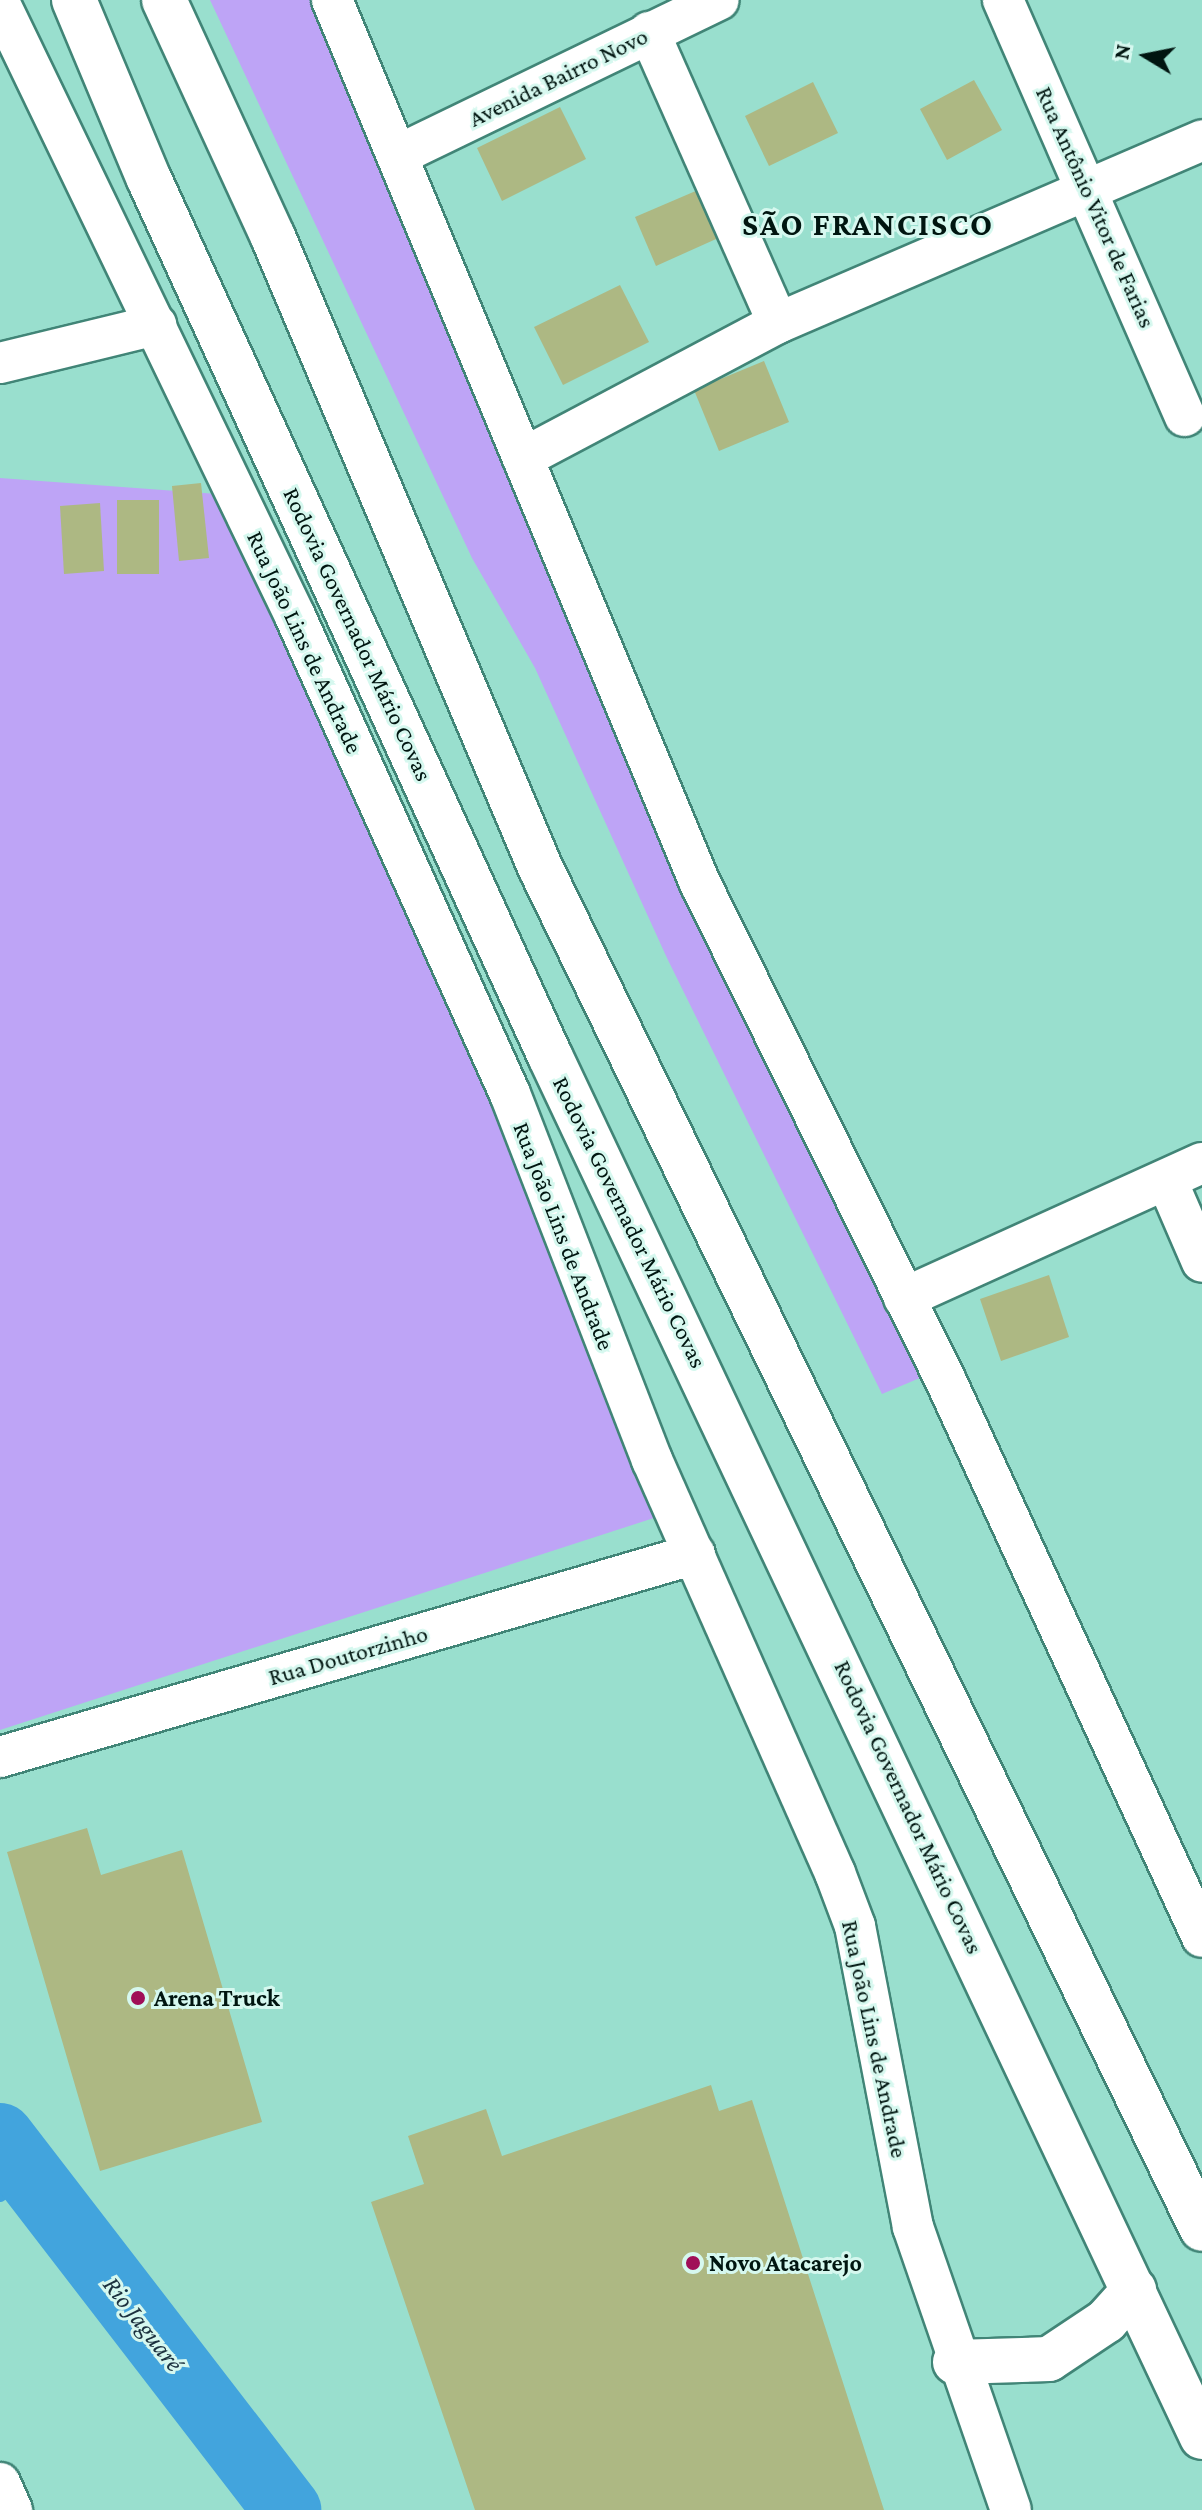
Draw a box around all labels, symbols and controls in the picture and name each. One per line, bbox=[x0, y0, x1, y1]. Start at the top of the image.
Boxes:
north arrow bbox=[1106, 16, 1186, 96]
street label: Avenida Bairro Novo bbox=[464, 21, 652, 133]
text: N bbox=[1108, 42, 1135, 61]
street label: Rua Antônio Vitor de Farias bbox=[1030, 82, 1162, 332]
district label: SÃO FRANCISCO bbox=[742, 205, 994, 243]
street label: Rodovia Governador Mário Covas bbox=[277, 483, 439, 785]
street label: Rua João Lins de Andrade bbox=[241, 526, 369, 758]
street label: Rodovia Governador Mário Covas bbox=[547, 1072, 713, 1372]
street label: Rua João Lins de Andrade bbox=[507, 1118, 621, 1354]
street label: Rua Doutorzinho bbox=[265, 1619, 431, 1691]
street label: Rodovia Governador Mário Covas bbox=[828, 1656, 990, 1958]
street label: Rua João Lins de Andrade bbox=[836, 1918, 914, 2160]
place label: Arena Truck bbox=[154, 1984, 280, 2012]
marker: Arena Truck bbox=[129, 1989, 147, 2007]
place label: Novo Atacarejo bbox=[709, 2249, 862, 2277]
marker: Novo Atacarejo bbox=[684, 2254, 702, 2272]
water label: Rio Jaguaré bbox=[96, 2270, 190, 2378]

